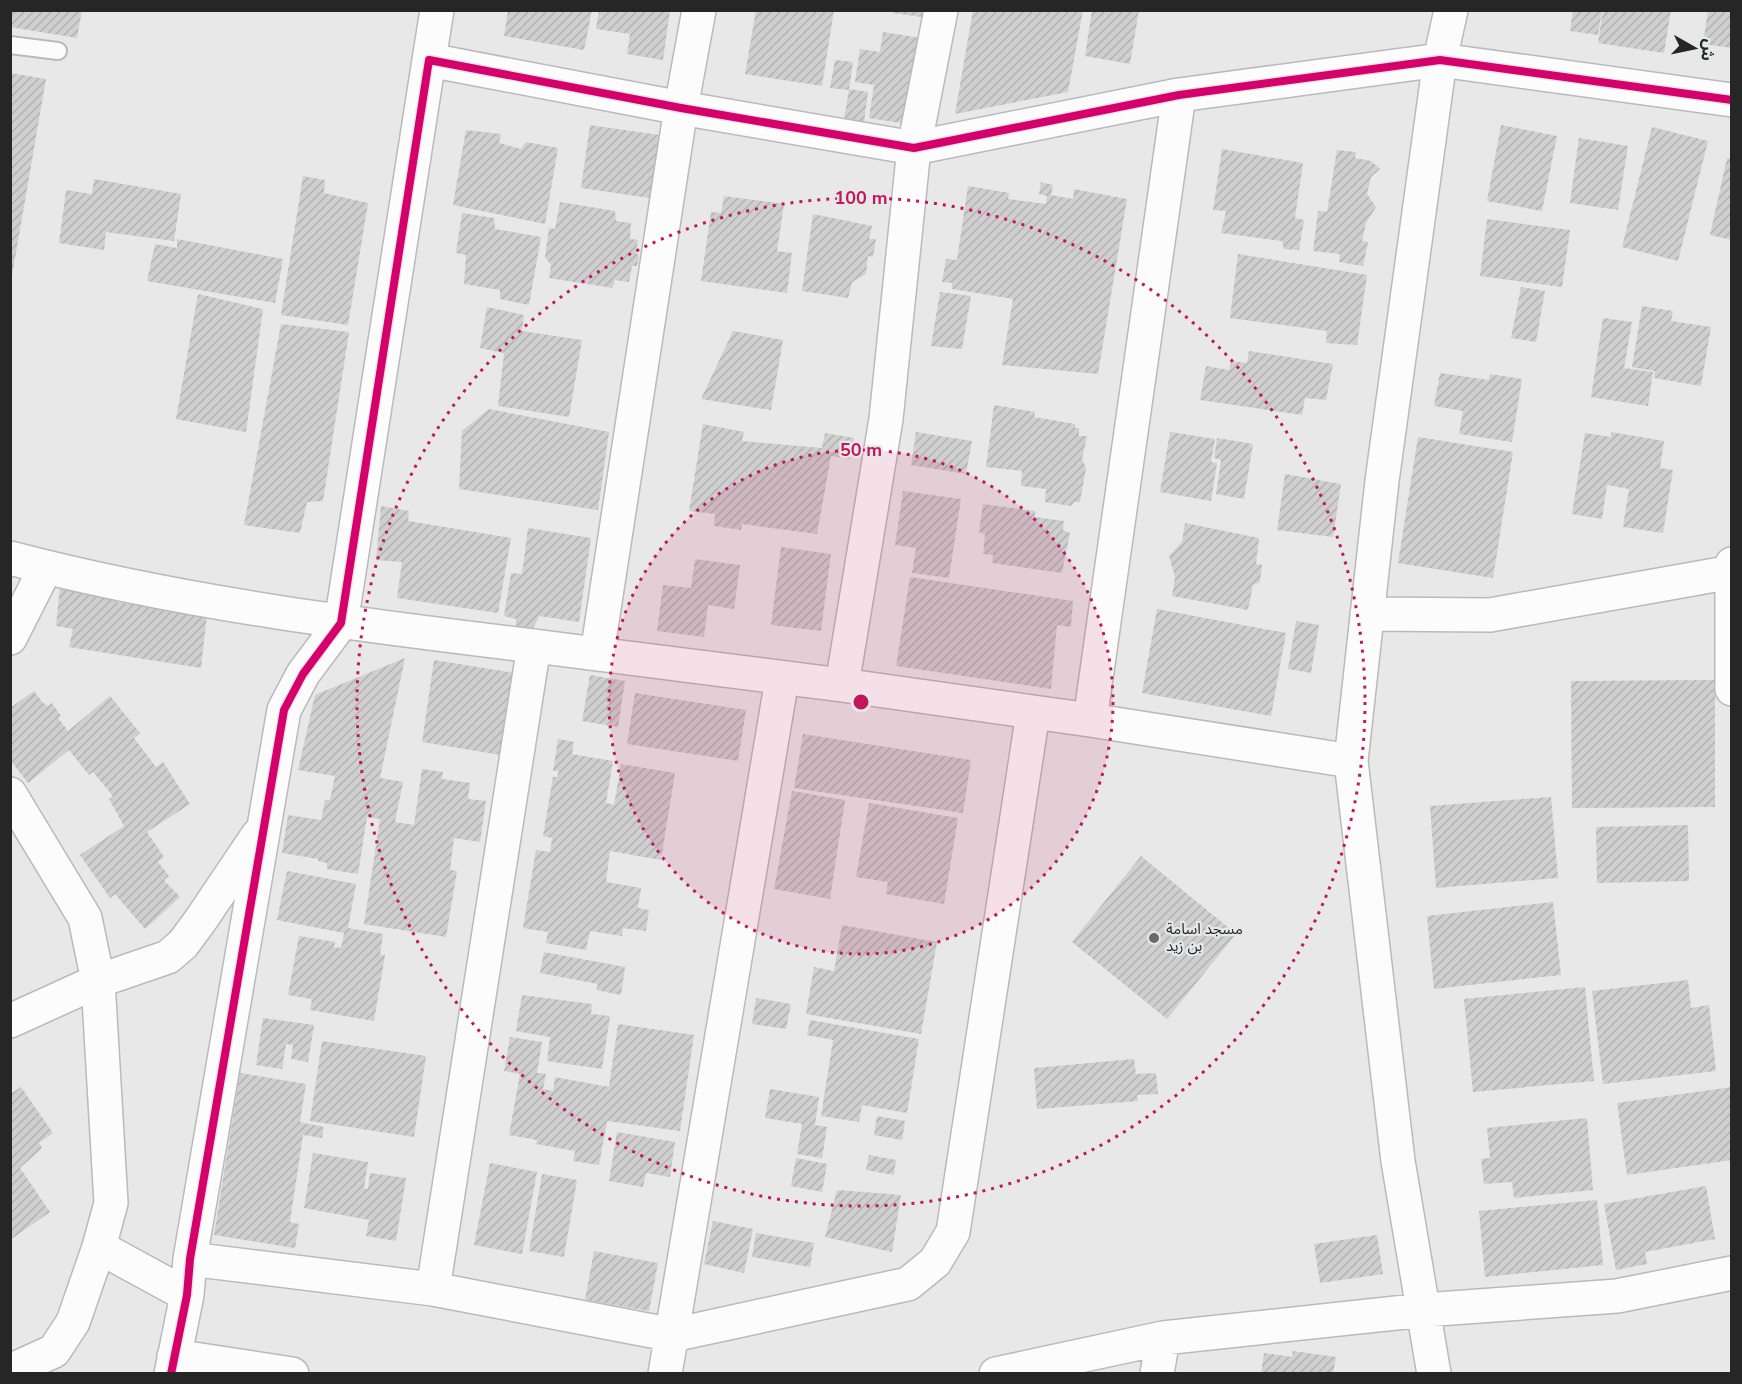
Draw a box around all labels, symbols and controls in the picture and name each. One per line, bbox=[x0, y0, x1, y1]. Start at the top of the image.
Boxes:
north arrow bbox=[1664, 18, 1724, 78]
text: ش bbox=[1695, 38, 1720, 63]
text: 100 m bbox=[834, 186, 888, 210]
text: 50 m bbox=[840, 438, 882, 462]
centre of rings bbox=[851, 692, 871, 712]
place label: مسجد اسامة بن زيد bbox=[1166, 919, 1243, 956]
marker: مسجد اسامة بن زيد bbox=[1147, 931, 1161, 945]

